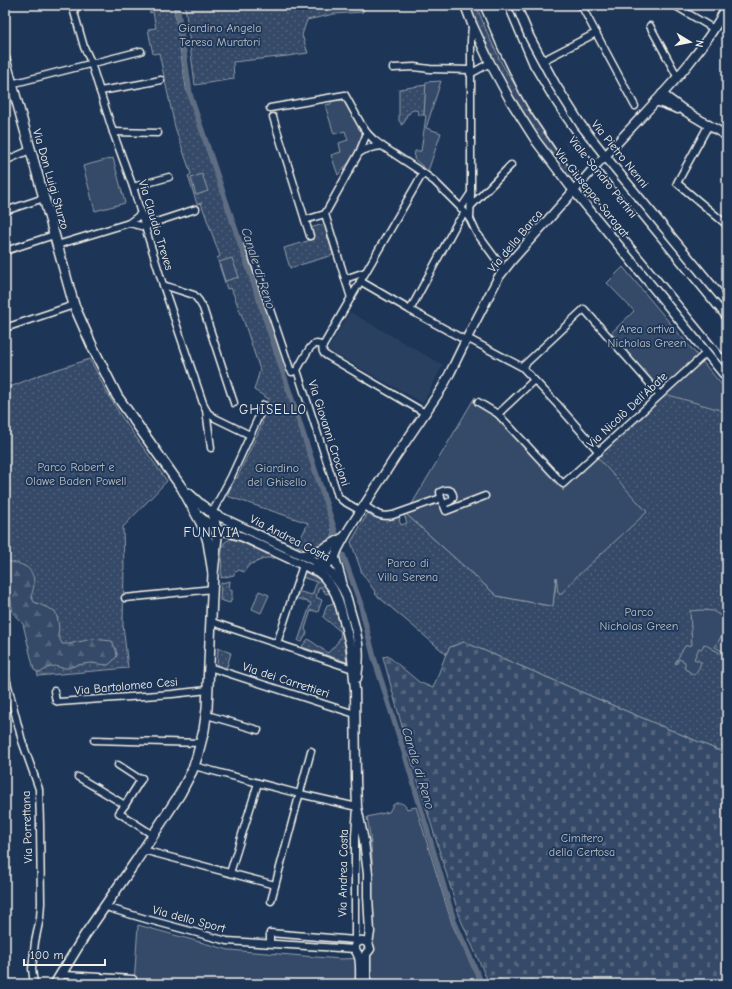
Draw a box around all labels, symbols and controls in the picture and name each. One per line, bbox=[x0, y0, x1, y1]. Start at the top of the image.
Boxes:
park label: Giardino Angela Teresa Muratori bbox=[179, 21, 261, 49]
north arrow bbox=[670, 22, 710, 62]
text: N bbox=[692, 39, 706, 48]
street label: Via Pietro Nenni bbox=[588, 117, 652, 191]
street label: Via Don Luigi Sturzo bbox=[30, 127, 72, 231]
street label: Viale Sandro Pertini bbox=[566, 133, 640, 221]
street label: Via Giuseppe Saragat bbox=[552, 146, 632, 241]
street label: Via Claudio Treves bbox=[136, 178, 176, 272]
street label: Via della Barca bbox=[485, 207, 545, 275]
water label: Canale di Reno bbox=[238, 226, 279, 311]
park label: Area ortiva Nicholas Green bbox=[608, 322, 686, 350]
street label: Via Nicolò Dell'Abate bbox=[584, 369, 670, 451]
street label: Via Giovanni Crocioni bbox=[305, 378, 353, 488]
district label: GHISELLO bbox=[239, 402, 307, 417]
park label: Parco Robert e Olawe Baden Powell bbox=[26, 460, 126, 488]
park label: Giardino del Ghisello bbox=[247, 461, 307, 489]
street label: Via Andrea Costa bbox=[248, 512, 332, 564]
district label: FUNIVIA bbox=[184, 525, 240, 540]
park label: Parco di Villa Serena bbox=[378, 556, 438, 584]
park label: Parco Nicholas Green bbox=[600, 605, 678, 633]
street label: Via dei Carrettieri bbox=[241, 659, 331, 701]
street label: Via Bartolomeo Cesi bbox=[74, 675, 178, 697]
water label: Canale di Reno bbox=[399, 725, 438, 811]
street label: Via Porrettana bbox=[19, 790, 35, 864]
street label: Via Andrea Costa bbox=[335, 829, 351, 917]
park label: Cimitero della Certosa bbox=[549, 831, 615, 859]
street label: Via dello Sport bbox=[151, 903, 228, 936]
scale bar bbox=[24, 941, 105, 967]
text: 100 m bbox=[30, 948, 63, 962]

